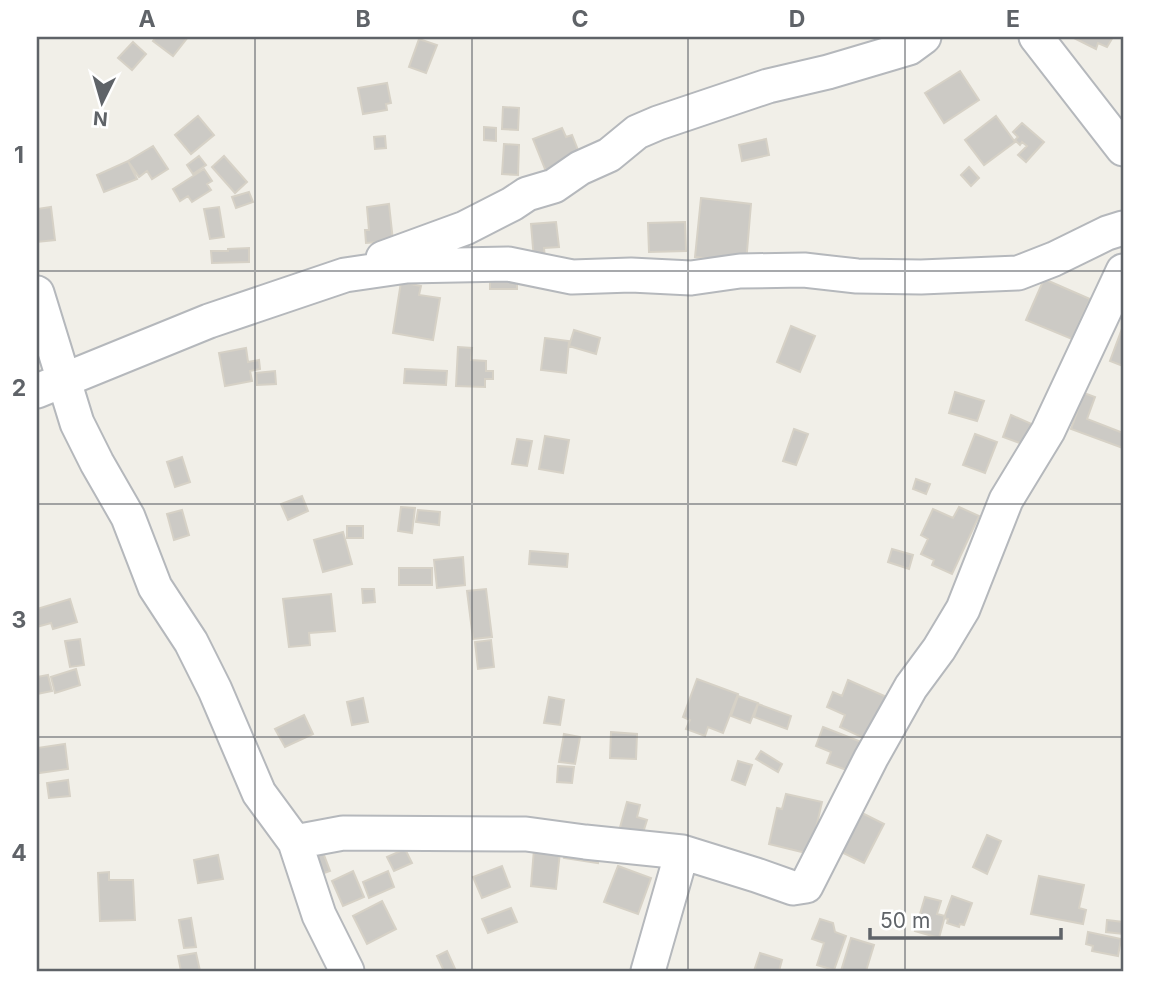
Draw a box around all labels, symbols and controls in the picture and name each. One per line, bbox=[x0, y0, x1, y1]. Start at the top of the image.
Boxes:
text: A bbox=[138, 5, 156, 33]
text: B bbox=[355, 5, 371, 33]
text: C bbox=[571, 5, 589, 33]
text: D bbox=[789, 5, 805, 33]
text: E bbox=[1006, 5, 1020, 33]
north arrow bbox=[66, 66, 136, 136]
text: N bbox=[92, 106, 109, 131]
text: 1 bbox=[14, 141, 24, 169]
text: 2 bbox=[12, 374, 26, 402]
text: 3 bbox=[12, 606, 26, 634]
text: 4 bbox=[11, 839, 27, 867]
scale bar bbox=[870, 896, 1060, 940]
text: 50 m bbox=[880, 908, 930, 933]

